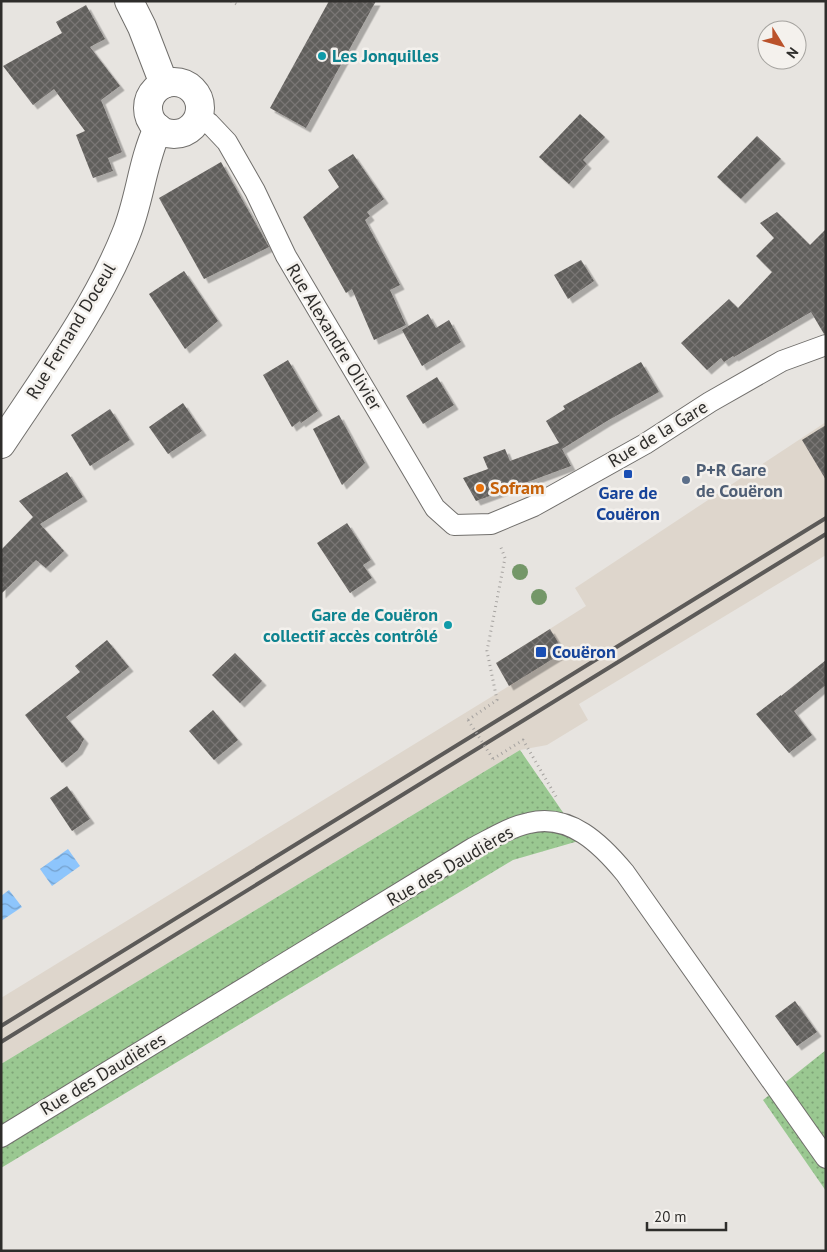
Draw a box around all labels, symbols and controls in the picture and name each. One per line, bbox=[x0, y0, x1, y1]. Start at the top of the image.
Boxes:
north arrow bbox=[757, 20, 807, 70]
place label: Les Jonquilles bbox=[332, 44, 439, 67]
text: N bbox=[782, 44, 802, 62]
marker: Les Jonquilles bbox=[316, 50, 328, 62]
street label: Rue Fernand Doceul bbox=[21, 258, 121, 403]
street label: Rue Alexandre Olivier bbox=[282, 259, 387, 414]
street label: Rue de la Gare bbox=[604, 395, 712, 472]
place label: P+R Gare de Couëron bbox=[696, 458, 783, 502]
marker: Gare de Couëron bbox=[622, 468, 634, 480]
marker: P+R Gare de Couëron bbox=[680, 474, 692, 486]
place label: Sofram bbox=[490, 476, 545, 499]
place label: Gare de Couëron bbox=[596, 481, 660, 525]
marker: Sofram bbox=[474, 482, 486, 494]
place label: Gare de Couëron collectif accès contrôlé bbox=[263, 603, 438, 647]
marker: Gare de Couëron collectif accès contrôlé bbox=[442, 619, 454, 631]
place label: Couëron bbox=[552, 640, 616, 663]
marker: Couëron bbox=[534, 645, 548, 659]
street label: Rue des Daudières bbox=[382, 820, 517, 911]
street label: Rue des Daudières bbox=[36, 1027, 170, 1120]
scale bar bbox=[647, 1200, 726, 1232]
text: 20 m bbox=[654, 1207, 687, 1226]

